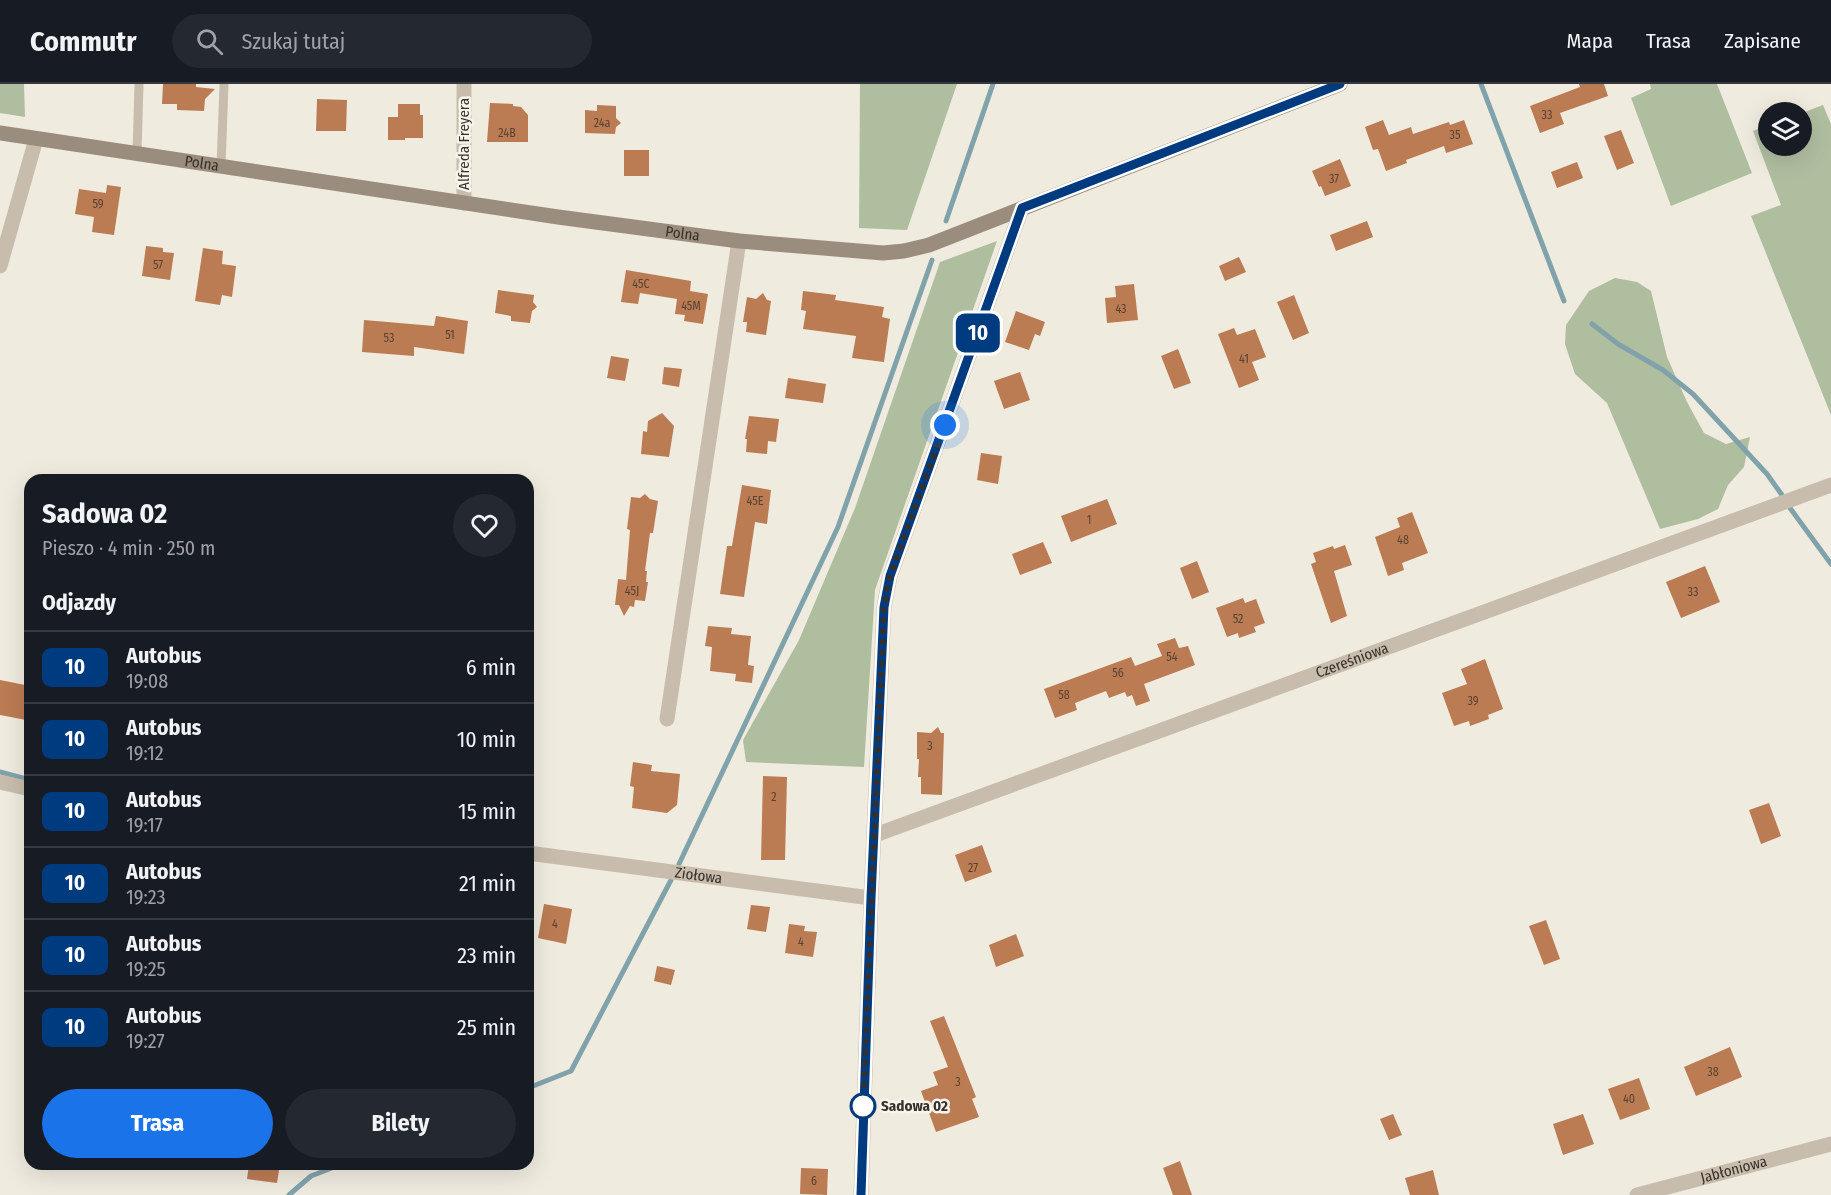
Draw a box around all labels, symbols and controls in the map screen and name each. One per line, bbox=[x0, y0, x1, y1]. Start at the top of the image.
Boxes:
search box bbox=[172, 14, 592, 68]
text: Commutr bbox=[30, 25, 136, 58]
icon: search bbox=[193, 25, 226, 58]
text: Szukaj tutaj bbox=[241, 28, 345, 55]
text: Mapa bbox=[1567, 28, 1613, 54]
text: Trasa bbox=[1646, 28, 1691, 54]
text: Zapisane bbox=[1724, 28, 1801, 54]
street label: Alfreda Freyera bbox=[455, 98, 473, 190]
map controls bbox=[1758, 102, 1812, 156]
button: layers bbox=[1758, 102, 1812, 156]
house number: 33 bbox=[1542, 108, 1552, 122]
house number: 24a bbox=[594, 116, 610, 130]
house number: 24B bbox=[498, 126, 516, 140]
house number: 35 bbox=[1450, 128, 1461, 142]
street label: Polna bbox=[183, 152, 220, 175]
house number: 37 bbox=[1329, 172, 1339, 186]
house number: 59 bbox=[92, 197, 104, 211]
street label: Polna bbox=[664, 222, 701, 245]
house number: 57 bbox=[153, 258, 163, 272]
house number: 45C bbox=[632, 277, 650, 291]
house number: 45M bbox=[681, 299, 701, 313]
house number: 43 bbox=[1115, 302, 1127, 316]
line badge: 10 bbox=[951, 314, 1005, 352]
text: 10 bbox=[968, 320, 988, 346]
house number: 51 bbox=[445, 328, 455, 342]
house number: 53 bbox=[384, 331, 394, 345]
house number: 41 bbox=[1239, 352, 1249, 366]
your location bbox=[930, 410, 960, 440]
button: heart bbox=[453, 494, 516, 557]
house number: 45E bbox=[747, 494, 764, 508]
text: Sadowa 02 bbox=[42, 497, 167, 530]
house number: 1 bbox=[1087, 513, 1091, 527]
house number: 48 bbox=[1397, 533, 1409, 547]
text: Pieszo · 4 min · 250 m bbox=[42, 536, 215, 560]
house number: 45J bbox=[625, 584, 639, 598]
house number: 33 bbox=[1688, 585, 1698, 599]
text: Odjazdy bbox=[42, 589, 116, 616]
house number: 52 bbox=[1233, 612, 1243, 626]
street label: Czereśniowa bbox=[1313, 639, 1391, 682]
text: Autobus bbox=[126, 642, 201, 669]
house number: 54 bbox=[1166, 650, 1178, 664]
text: 10 bbox=[65, 654, 85, 680]
text: 6 min bbox=[466, 654, 516, 681]
house number: 56 bbox=[1112, 666, 1124, 680]
text: 19:08 bbox=[126, 669, 168, 693]
house number: 58 bbox=[1058, 688, 1070, 702]
house number: 39 bbox=[1467, 694, 1479, 708]
text: Autobus bbox=[126, 714, 201, 741]
text: 10 bbox=[65, 726, 85, 752]
text: 10 min bbox=[457, 726, 516, 753]
house number: 3 bbox=[927, 739, 933, 753]
text: 19:12 bbox=[126, 741, 164, 765]
text: Autobus bbox=[126, 786, 201, 813]
house number: 2 bbox=[771, 790, 777, 804]
text: 10 bbox=[65, 798, 85, 824]
text: 15 min bbox=[458, 798, 516, 825]
text: 19:17 bbox=[126, 813, 163, 837]
text: Autobus bbox=[126, 858, 201, 885]
house number: 27 bbox=[968, 861, 978, 875]
street label: Ziołowa bbox=[674, 863, 723, 887]
text: 10 bbox=[65, 870, 85, 896]
text: 21 min bbox=[459, 870, 516, 897]
text: 19:23 bbox=[126, 885, 166, 909]
house number: 4 bbox=[552, 917, 558, 931]
text: Autobus bbox=[126, 930, 201, 957]
house number: 4 bbox=[798, 935, 804, 949]
text: 10 bbox=[65, 942, 85, 968]
text: 23 min bbox=[457, 942, 516, 969]
text: 19:25 bbox=[126, 957, 166, 981]
text: Autobus bbox=[126, 1002, 201, 1029]
text: 10 bbox=[65, 1014, 85, 1040]
text: 25 min bbox=[457, 1014, 516, 1041]
text: 19:27 bbox=[126, 1029, 165, 1053]
house number: 38 bbox=[1707, 1065, 1719, 1079]
house number: 3 bbox=[955, 1075, 961, 1089]
button: Trasa bbox=[42, 1089, 273, 1158]
button: Bilety bbox=[285, 1089, 516, 1158]
house number: 40 bbox=[1623, 1092, 1635, 1106]
marker: Sadowa 02 bbox=[850, 1093, 876, 1119]
place label: Sadowa 02 bbox=[881, 1097, 948, 1115]
street label: Jabłoniowa bbox=[1698, 1152, 1769, 1187]
house number: 6 bbox=[811, 1174, 817, 1188]

